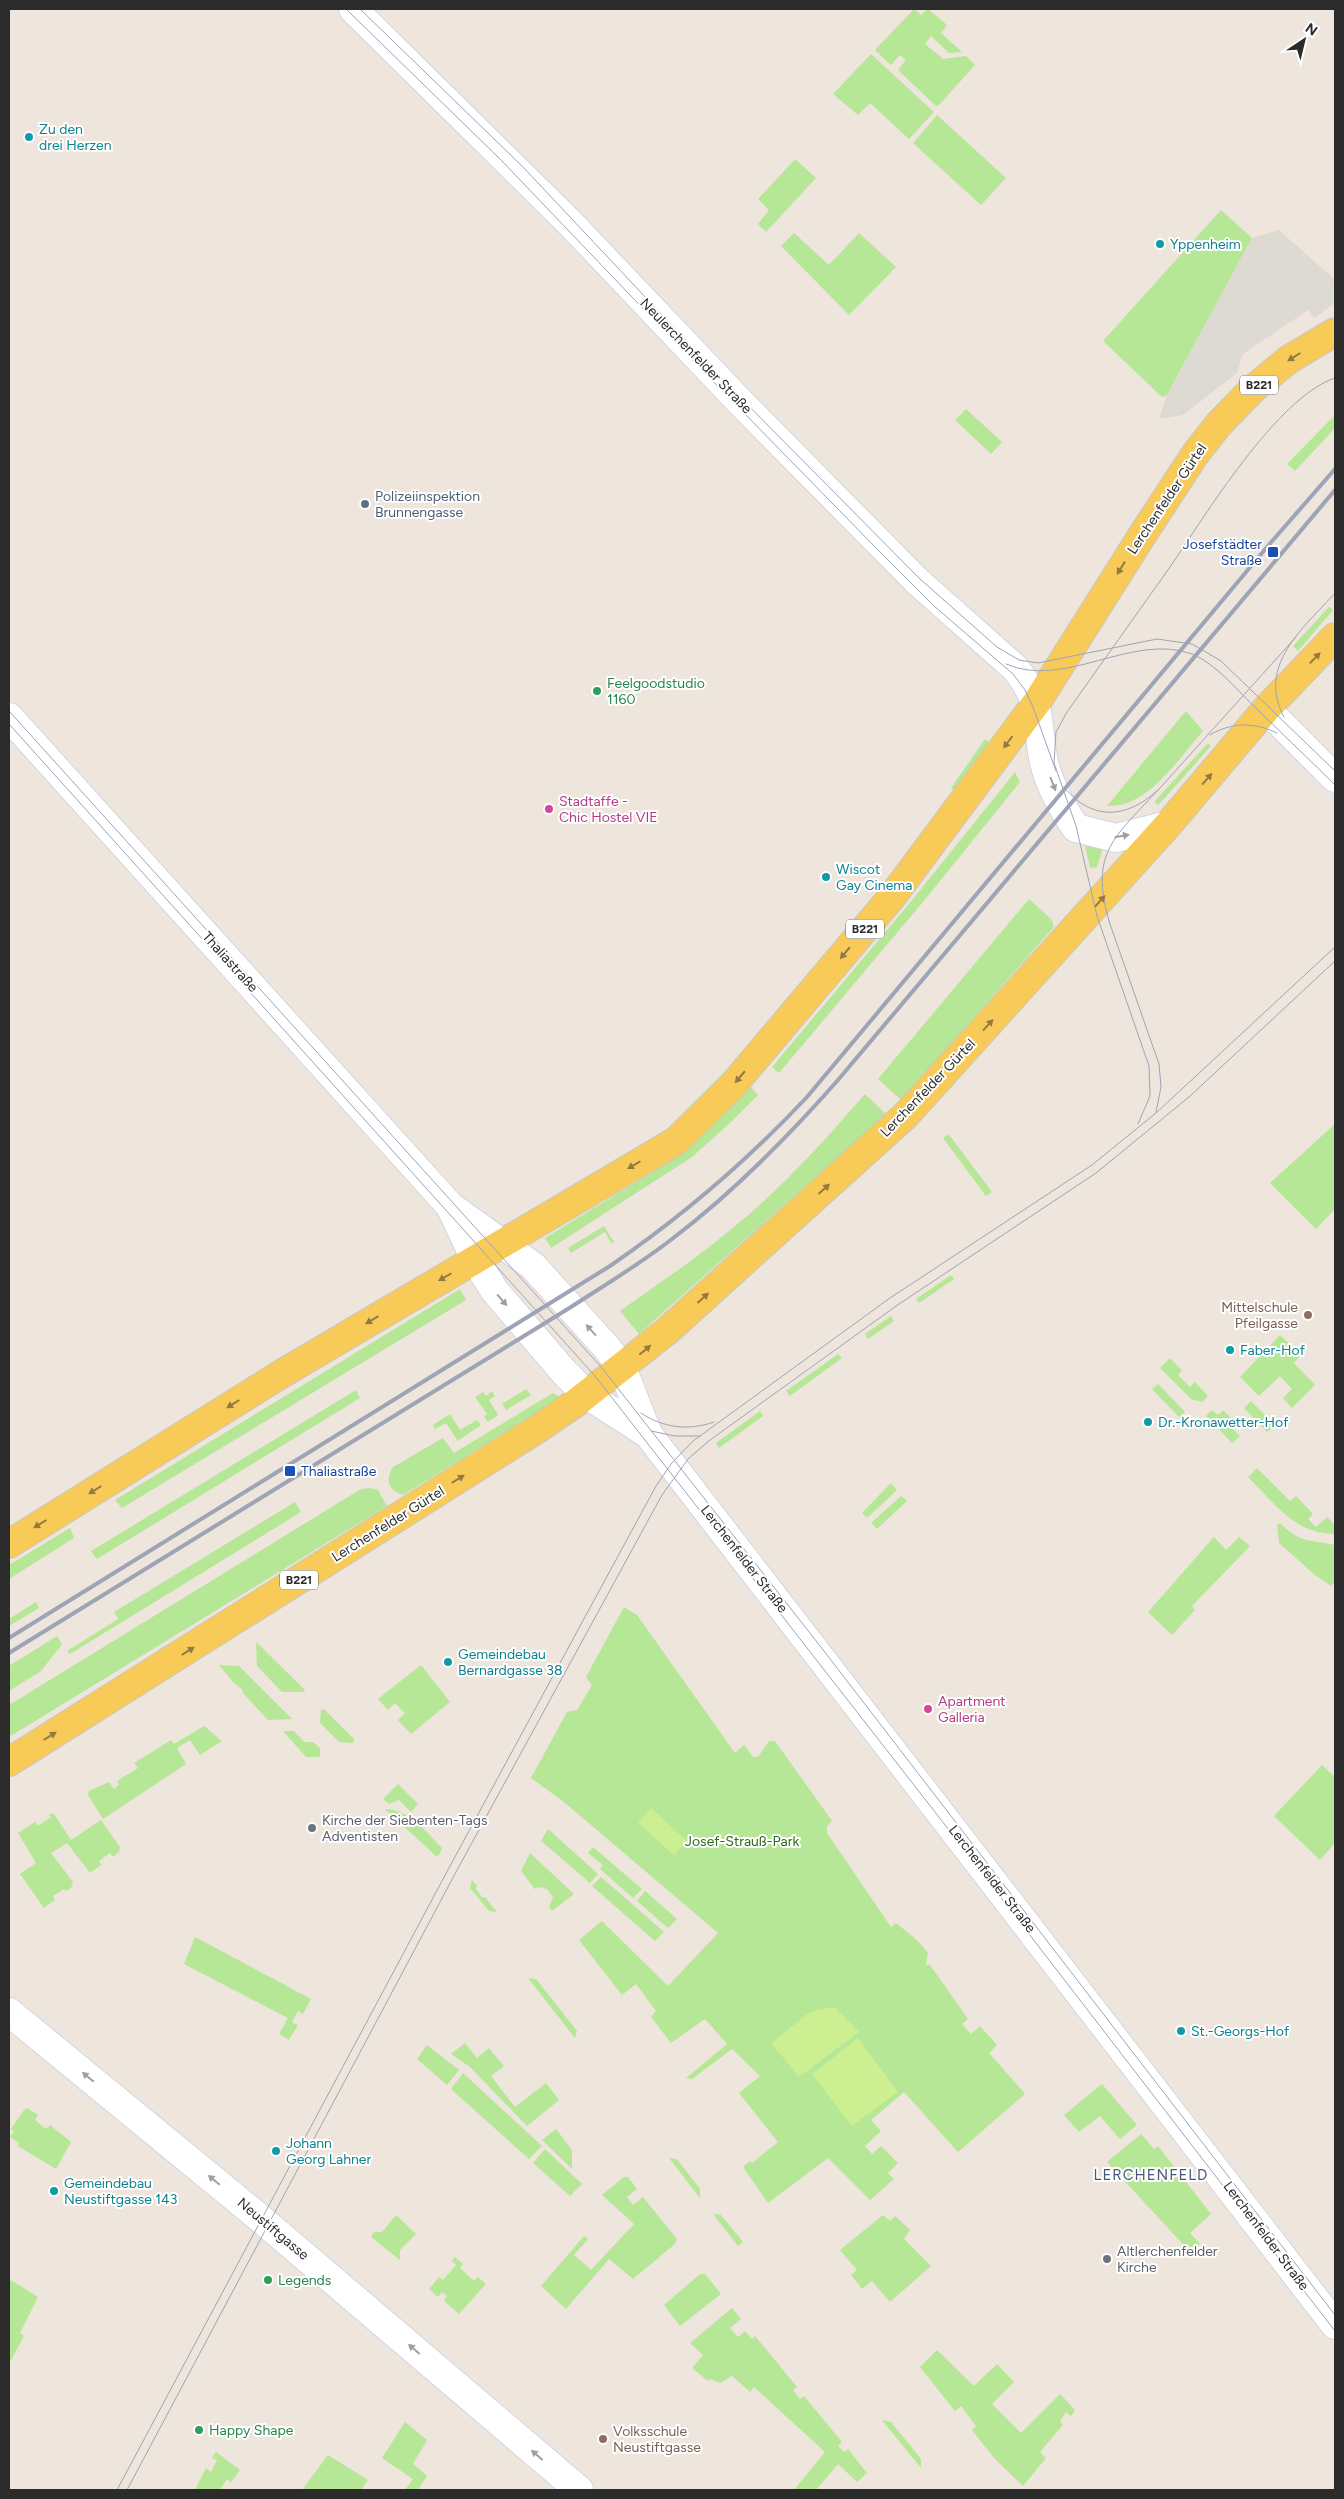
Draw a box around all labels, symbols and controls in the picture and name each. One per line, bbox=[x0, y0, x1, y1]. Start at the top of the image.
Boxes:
north arrow bbox=[1279, 15, 1329, 65]
text: N bbox=[1302, 20, 1320, 40]
place label: Zu den drei Herzen bbox=[39, 121, 112, 154]
marker: Zu den drei Herzen bbox=[23, 131, 35, 143]
place label: Yppenheim bbox=[1170, 236, 1241, 253]
marker: Yppenheim bbox=[1154, 238, 1166, 250]
street label: Neulerchenfelder Straße bbox=[636, 295, 756, 417]
one-way arrow bbox=[1287, 352, 1300, 361]
road number: B221 bbox=[1240, 376, 1278, 394]
street label: Lerchenfelder Gürtel bbox=[1124, 441, 1210, 557]
place label: Polizeiinspektion Brunnengasse bbox=[375, 488, 480, 521]
marker: Polizeiinspektion Brunnengasse bbox=[359, 498, 371, 510]
place label: Josefstädter Straße bbox=[1183, 536, 1262, 569]
marker: Josefstädter Straße bbox=[1266, 545, 1280, 559]
one-way arrow bbox=[1117, 561, 1126, 574]
one-way arrow bbox=[1309, 652, 1321, 664]
place label: Feelgoodstudio 1160 bbox=[607, 675, 705, 708]
marker: Feelgoodstudio 1160 bbox=[591, 685, 603, 697]
one-way arrow bbox=[1003, 735, 1013, 749]
one-way arrow bbox=[1201, 773, 1212, 785]
one-way arrow bbox=[1049, 777, 1057, 792]
place label: Stadtaffe - Chic Hostel VIE bbox=[559, 793, 658, 826]
marker: Stadtaffe - Chic Hostel VIE bbox=[543, 803, 555, 815]
one-way arrow bbox=[1114, 831, 1130, 839]
place label: Wiscot Gay Cinema bbox=[836, 861, 912, 894]
marker: Wiscot Gay Cinema bbox=[820, 871, 832, 883]
one-way arrow bbox=[1094, 895, 1105, 908]
road number: B221 bbox=[846, 920, 884, 939]
street label: Thaliastraße bbox=[198, 928, 262, 996]
one-way arrow bbox=[839, 947, 850, 960]
one-way arrow bbox=[982, 1019, 994, 1031]
street label: Lerchenfelder Gürtel bbox=[877, 1036, 979, 1140]
one-way arrow bbox=[734, 1071, 745, 1084]
one-way arrow bbox=[628, 1161, 641, 1170]
one-way arrow bbox=[817, 1183, 829, 1195]
one-way arrow bbox=[438, 1273, 451, 1282]
one-way arrow bbox=[697, 1292, 709, 1304]
one-way arrow bbox=[496, 1293, 508, 1305]
place label: Mittelschule Pfeilgasse bbox=[1221, 1299, 1298, 1332]
marker: Mittelschule Pfeilgasse bbox=[1302, 1309, 1314, 1321]
one-way arrow bbox=[366, 1315, 379, 1324]
one-way arrow bbox=[585, 1325, 597, 1337]
place label: Faber-Hof bbox=[1240, 1342, 1306, 1359]
one-way arrow bbox=[638, 1344, 651, 1355]
marker: Faber-Hof bbox=[1224, 1344, 1236, 1356]
one-way arrow bbox=[227, 1399, 240, 1409]
place label: Dr.-Kronawetter-Hof bbox=[1158, 1414, 1289, 1431]
marker: Dr.-Kronawetter-Hof bbox=[1142, 1416, 1154, 1428]
place label: Thaliastraße bbox=[301, 1463, 377, 1480]
marker: Thaliastraße bbox=[283, 1464, 297, 1478]
one-way arrow bbox=[452, 1474, 465, 1484]
street label: Lerchenfelder Gürtel bbox=[329, 1482, 447, 1566]
one-way arrow bbox=[89, 1485, 102, 1495]
street label: Lerchenfelder Straße bbox=[697, 1502, 791, 1616]
one-way arrow bbox=[34, 1519, 47, 1529]
road number: B221 bbox=[280, 1570, 318, 1590]
one-way arrow bbox=[182, 1646, 195, 1655]
place label: Gemeindebau Bernardgasse 38 bbox=[458, 1646, 563, 1679]
marker: Gemeindebau Bernardgasse 38 bbox=[442, 1656, 454, 1668]
place label: Apartment Galleria bbox=[938, 1693, 1006, 1726]
marker: Apartment Galleria bbox=[922, 1703, 934, 1715]
one-way arrow bbox=[44, 1732, 57, 1741]
place label: Kirche der Siebenten-Tags Adventisten bbox=[322, 1812, 488, 1845]
marker: Kirche der Siebenten-Tags Adventisten bbox=[306, 1822, 318, 1834]
street label: Lerchenfelder Straße bbox=[945, 1822, 1039, 1936]
park label: Josef-Strauß-Park bbox=[685, 1833, 799, 1850]
place label: St.-Georgs-Hof bbox=[1191, 2023, 1290, 2040]
marker: St.-Georgs-Hof bbox=[1175, 2025, 1187, 2037]
one-way arrow bbox=[82, 2072, 95, 2083]
place label: Johann Georg Lahner bbox=[286, 2135, 371, 2168]
marker: Johann Georg Lahner bbox=[270, 2145, 282, 2157]
district label: LERCHENFELD bbox=[1094, 2166, 1208, 2184]
place label: Gemeindebau Neustiftgasse 143 bbox=[64, 2175, 177, 2208]
one-way arrow bbox=[207, 2175, 220, 2186]
street label: Lerchenfelder Straße bbox=[1220, 2178, 1313, 2294]
marker: Gemeindebau Neustiftgasse 143 bbox=[48, 2185, 60, 2197]
street label: Neustiftgasse bbox=[234, 2194, 312, 2264]
place label: Altlerchenfelder Kirche bbox=[1117, 2243, 1218, 2276]
marker: Altlerchenfelder Kirche bbox=[1101, 2253, 1113, 2265]
place label: Legends bbox=[278, 2272, 331, 2289]
marker: Legends bbox=[262, 2274, 274, 2286]
one-way arrow bbox=[408, 2343, 420, 2355]
place label: Happy Shape bbox=[209, 2422, 294, 2439]
place label: Volksschule Neustiftgasse bbox=[613, 2423, 701, 2456]
marker: Happy Shape bbox=[193, 2424, 205, 2436]
marker: Volksschule Neustiftgasse bbox=[597, 2433, 609, 2445]
one-way arrow bbox=[531, 2449, 544, 2460]

